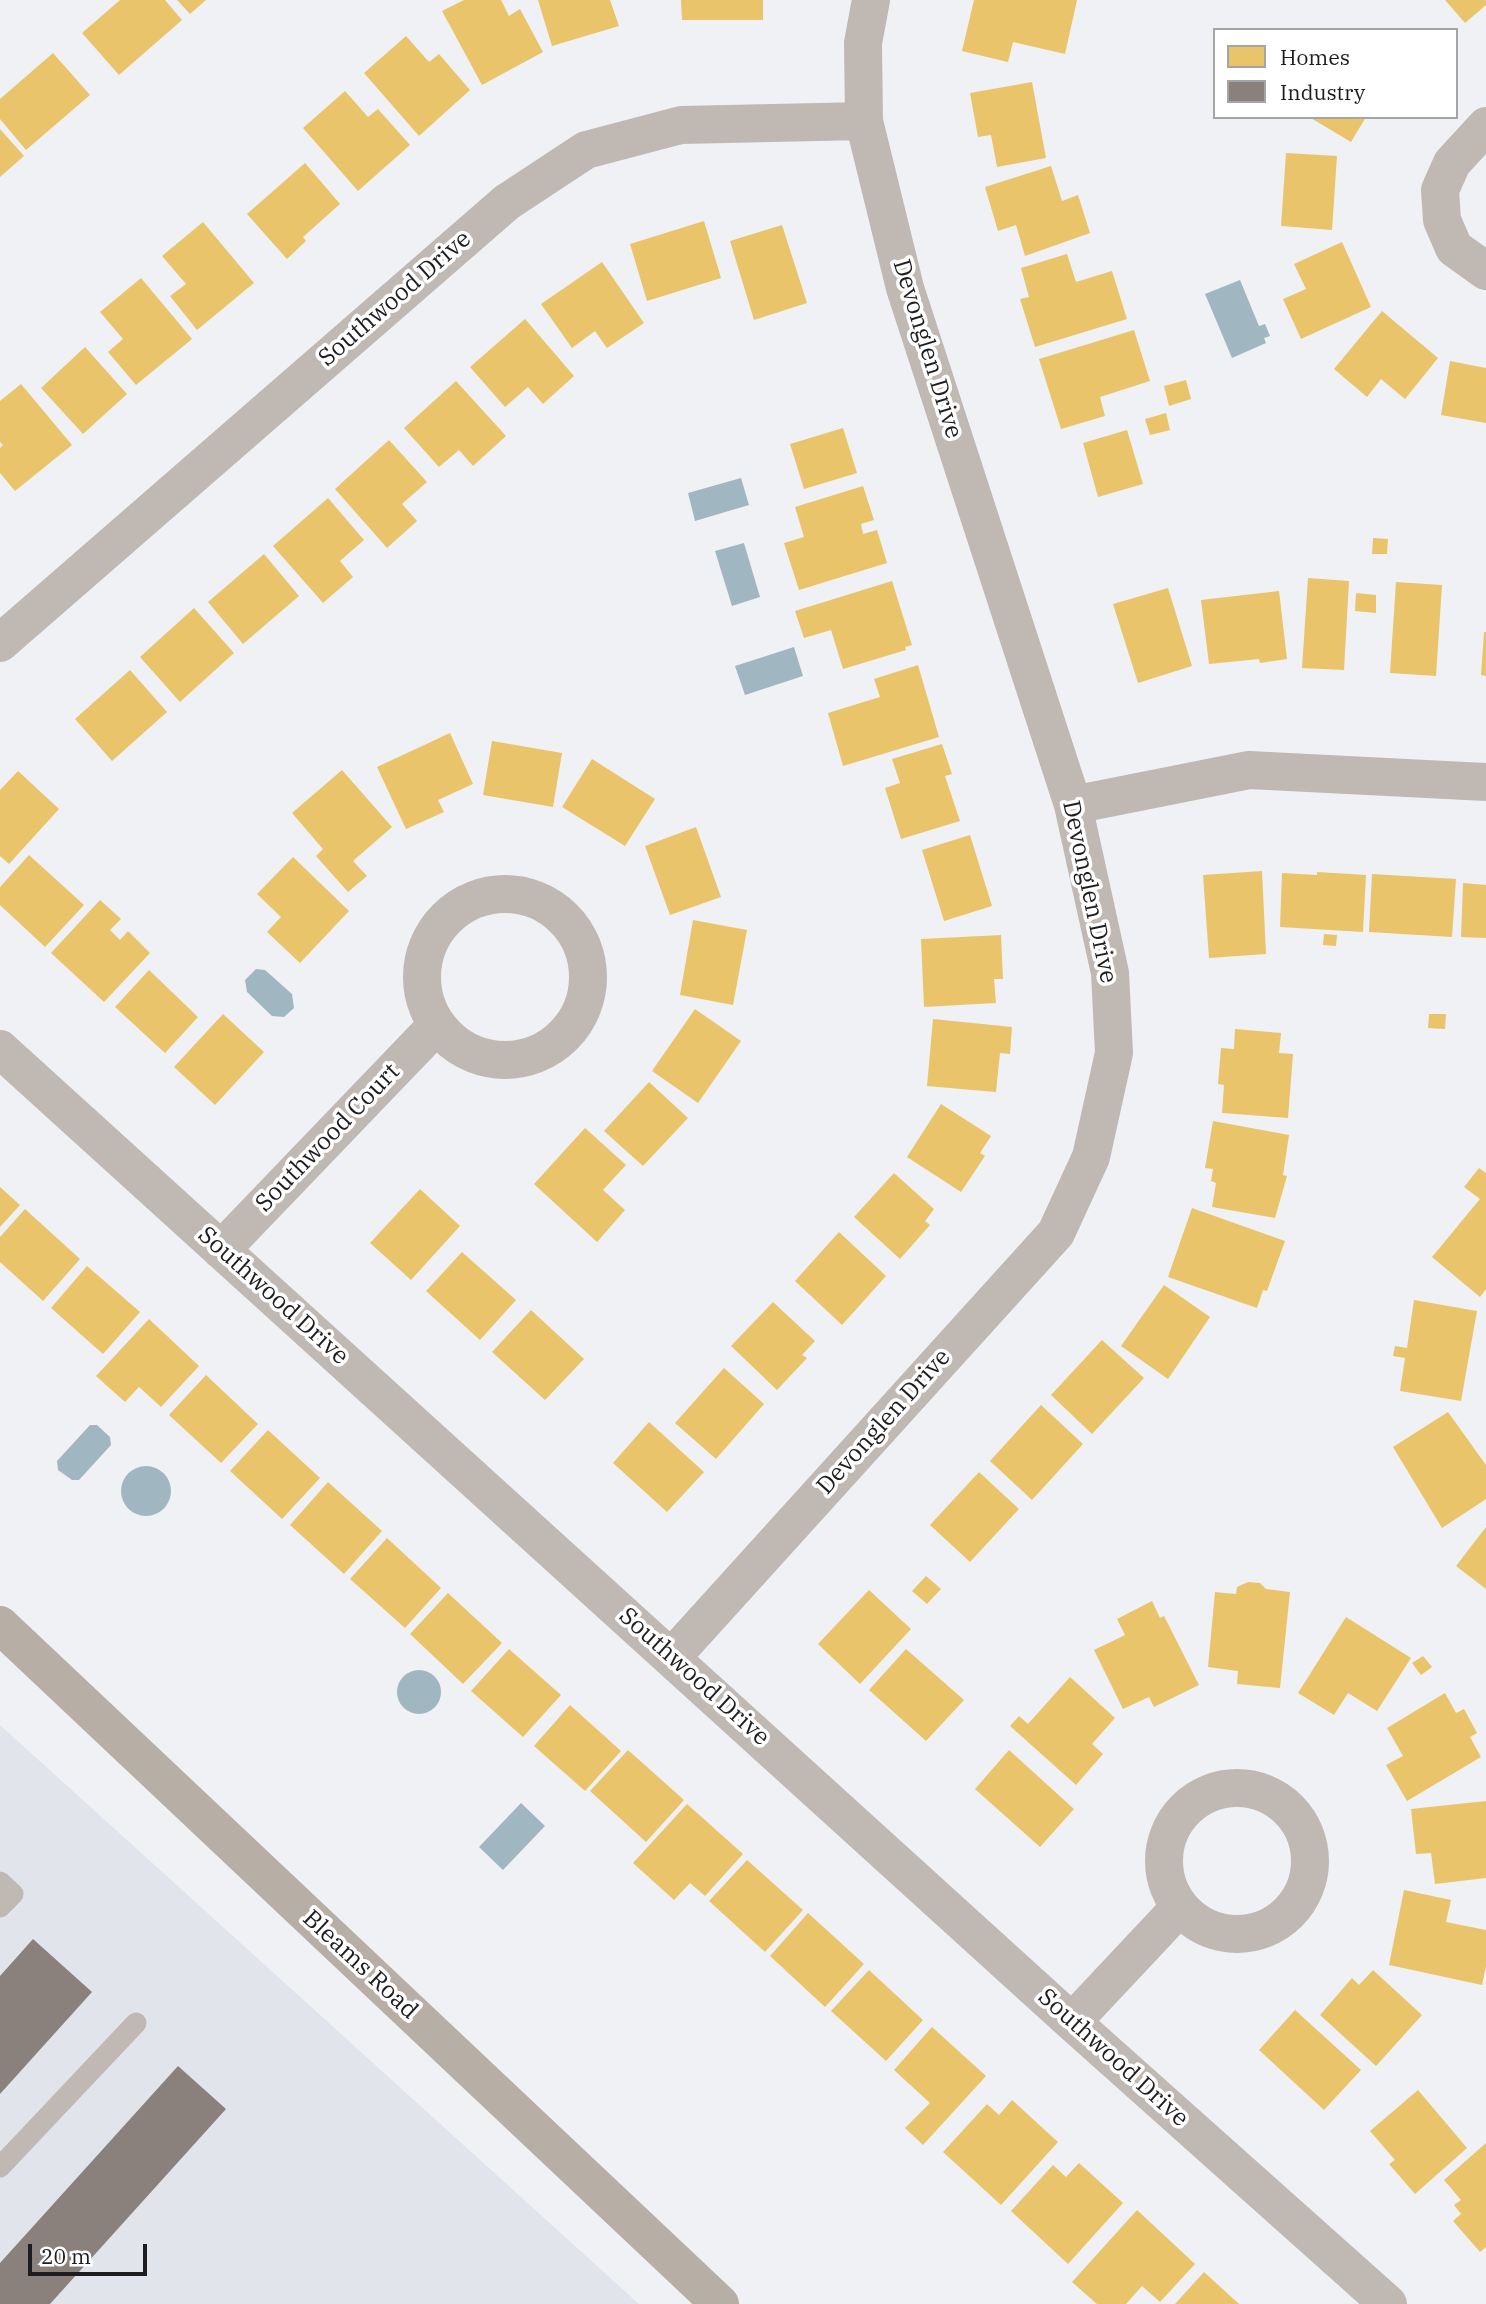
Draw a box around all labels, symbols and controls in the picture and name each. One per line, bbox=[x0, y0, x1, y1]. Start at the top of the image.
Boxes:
legend bbox=[1213, 28, 1458, 119]
text: Homes bbox=[1280, 43, 1350, 71]
text: Industry bbox=[1280, 78, 1365, 106]
street label: Southwood Drive bbox=[313, 225, 477, 373]
street label: Devonglen Drive bbox=[886, 256, 968, 442]
street label: Devonglen Drive bbox=[1056, 798, 1122, 986]
street label: Southwood Court bbox=[250, 1058, 406, 1218]
street label: Southwood Drive bbox=[192, 1221, 354, 1371]
street label: Devonglen Drive bbox=[811, 1343, 957, 1501]
street label: Southwood Drive bbox=[613, 1602, 775, 1752]
street label: Bleams Road bbox=[296, 1904, 424, 2026]
street label: Southwood Drive bbox=[1032, 1983, 1194, 2133]
scale bar bbox=[32, 2230, 150, 2274]
text: 20 m bbox=[41, 2242, 91, 2270]

